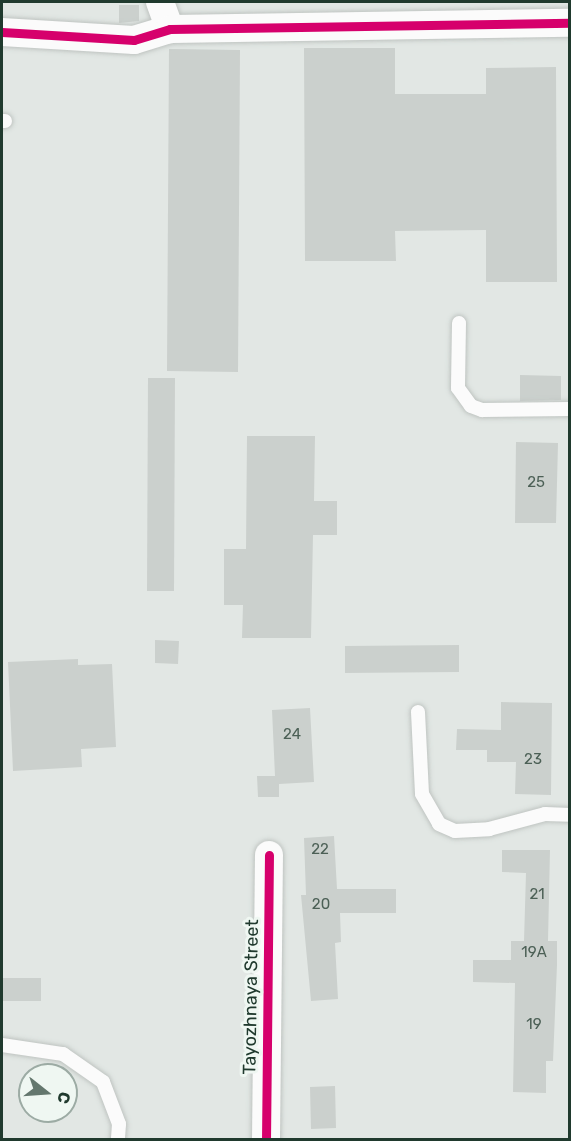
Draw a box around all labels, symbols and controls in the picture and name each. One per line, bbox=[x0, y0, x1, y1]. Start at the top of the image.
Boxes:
house number: 25 bbox=[527, 474, 545, 492]
house number: 24 bbox=[283, 726, 301, 744]
house number: 23 bbox=[524, 751, 542, 769]
house number: 22 bbox=[311, 841, 329, 859]
house number: 21 bbox=[529, 886, 545, 904]
house number: 20 bbox=[312, 896, 330, 914]
street label: Tayozhnaya Street bbox=[239, 919, 263, 1075]
house number: 19А bbox=[521, 944, 547, 962]
house number: 19 bbox=[526, 1016, 542, 1034]
north arrow bbox=[18, 1063, 78, 1123]
text: С bbox=[53, 1090, 75, 1106]

